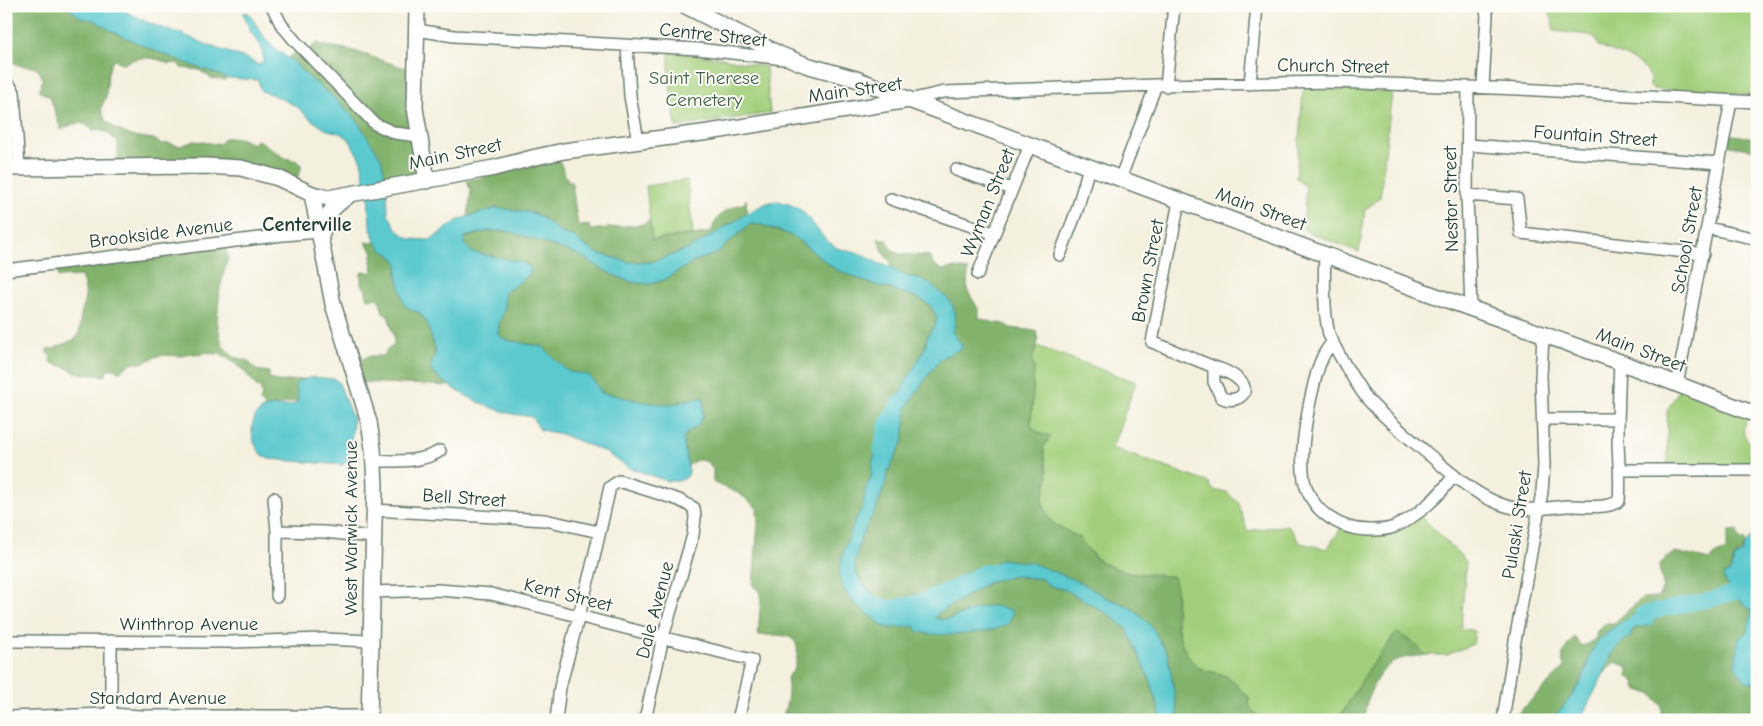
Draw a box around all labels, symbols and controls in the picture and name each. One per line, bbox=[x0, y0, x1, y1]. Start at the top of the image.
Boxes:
street label: Centre Street bbox=[658, 18, 768, 52]
street label: Church Street bbox=[1277, 54, 1390, 78]
park label: Saint Therese Cemetery bbox=[649, 67, 759, 111]
street label: Main Street bbox=[807, 72, 904, 107]
street label: Fountain Street bbox=[1533, 121, 1658, 151]
street label: Main Street bbox=[407, 133, 504, 175]
street label: Wyman Street bbox=[956, 145, 1020, 260]
street label: Nestor Street bbox=[1439, 145, 1463, 252]
street label: Main Street bbox=[1213, 183, 1310, 236]
street label: School Street bbox=[1667, 184, 1707, 295]
street label: Brookside Avenue bbox=[88, 213, 234, 253]
district label: Centerville bbox=[262, 213, 352, 236]
street label: Brown Street bbox=[1127, 217, 1169, 324]
street label: Main Street bbox=[1593, 323, 1690, 377]
street label: West Warwick Avenue bbox=[340, 440, 362, 616]
street label: Pulaski Street bbox=[1498, 469, 1537, 581]
street label: Bell Street bbox=[422, 484, 507, 512]
street label: Dale Avenue bbox=[631, 559, 679, 661]
street label: Kent Street bbox=[522, 573, 615, 617]
street label: Winthrop Avenue bbox=[120, 613, 258, 635]
street label: Standard Avenue bbox=[90, 687, 226, 709]

